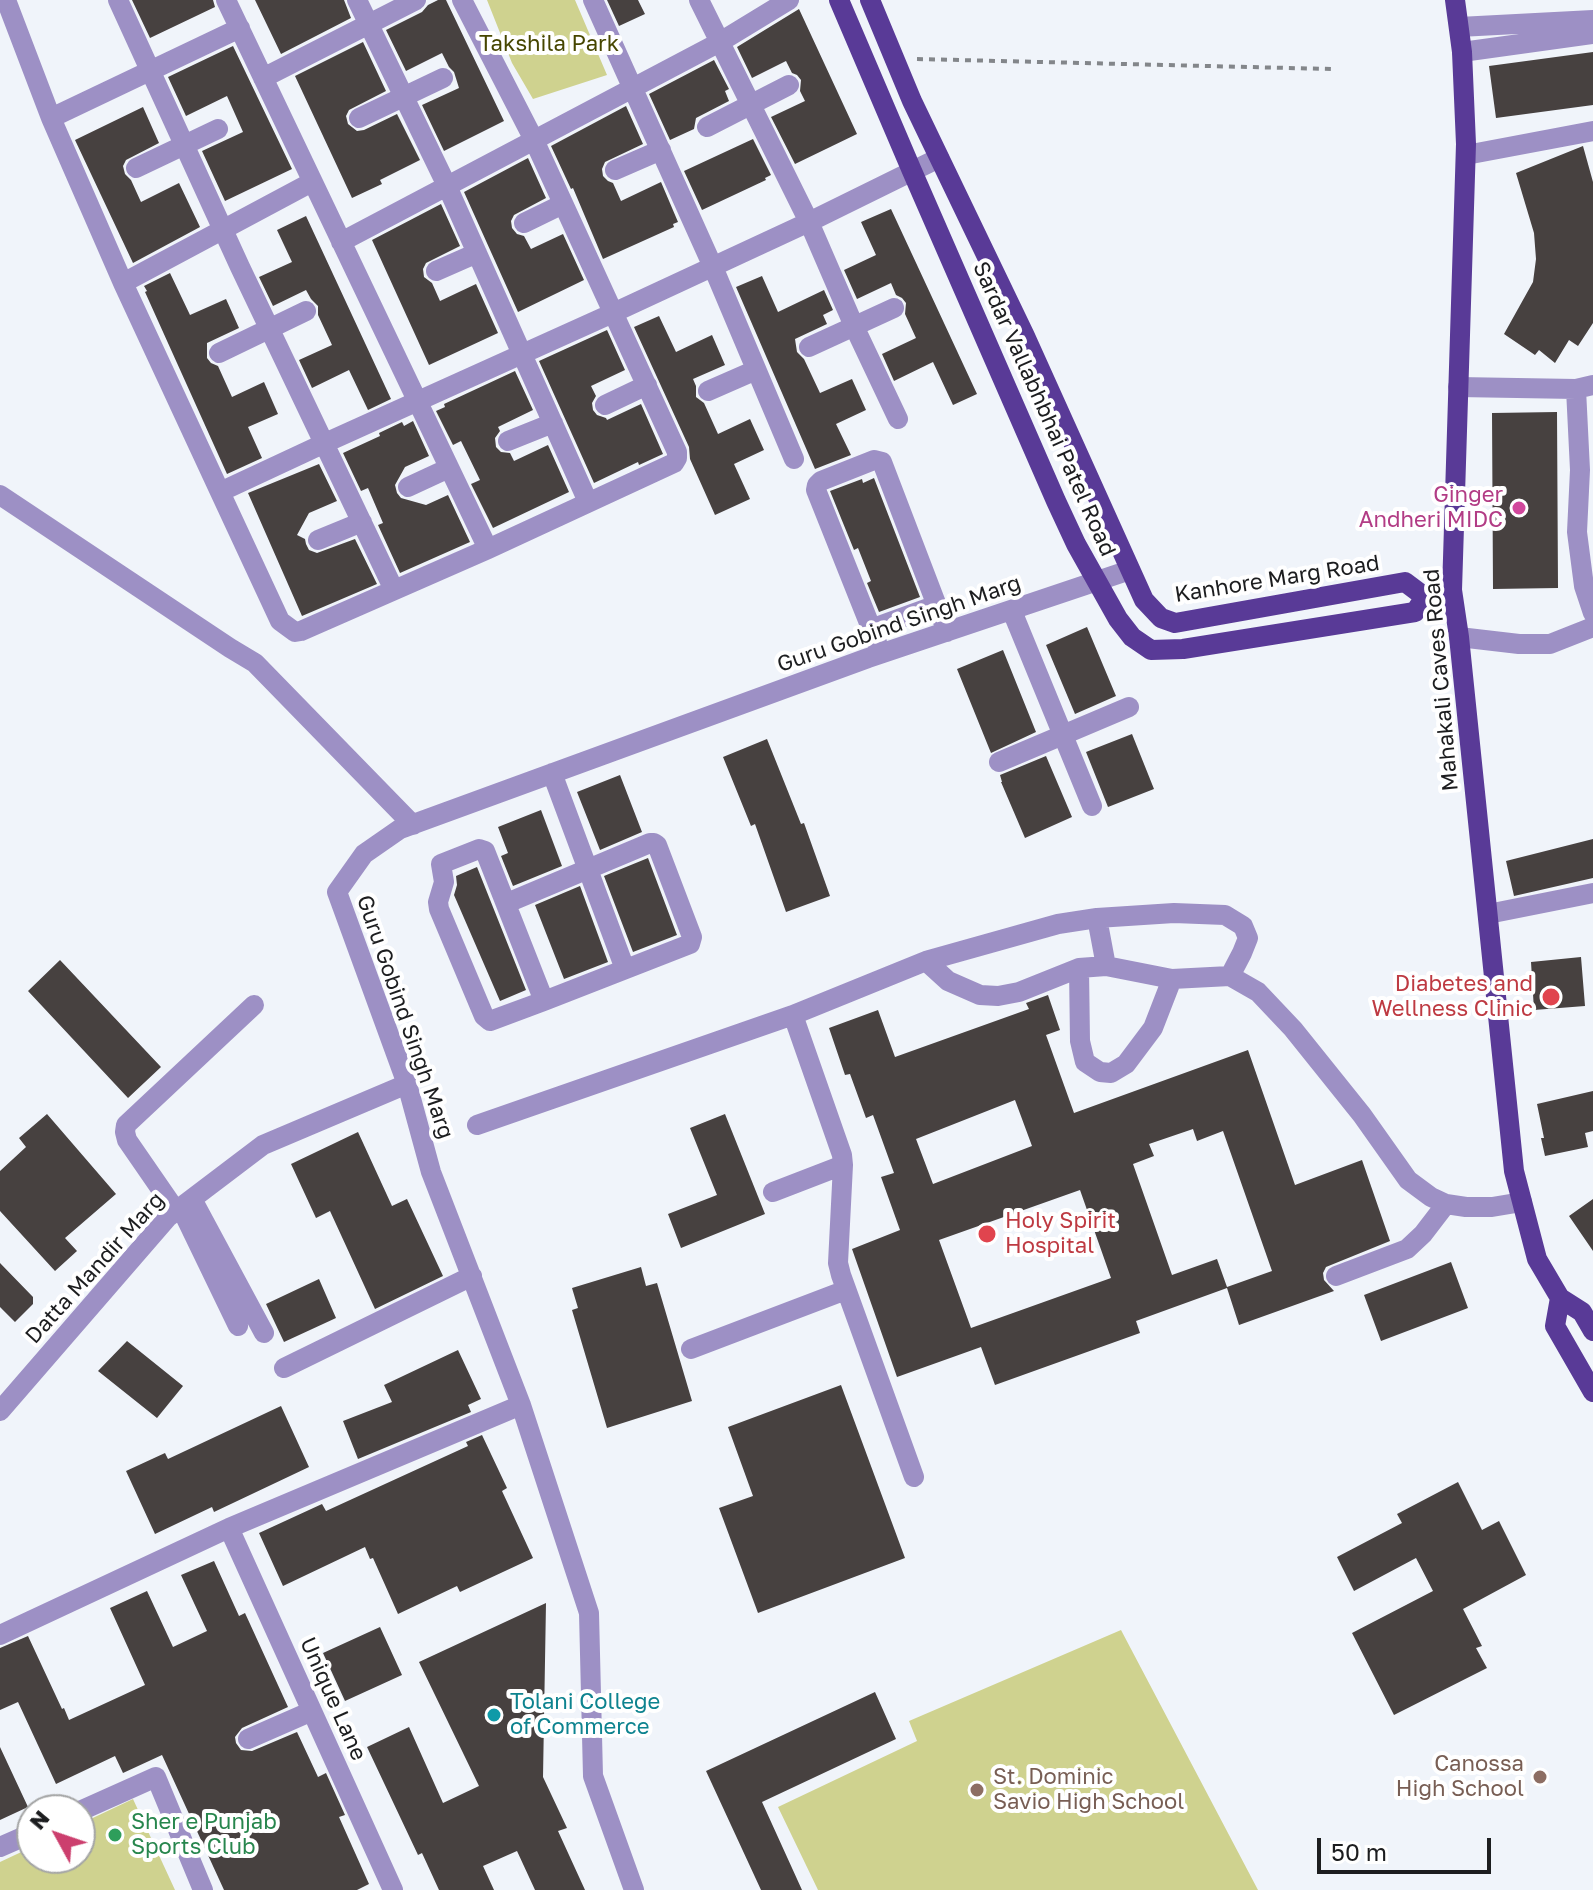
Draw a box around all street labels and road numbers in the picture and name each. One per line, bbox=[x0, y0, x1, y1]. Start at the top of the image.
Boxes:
street label: Sardar Vallabhbhai Patel Road bbox=[967, 258, 1121, 560]
street label: Kanhore Marg Road bbox=[1173, 550, 1381, 608]
street label: Mahakali Caves Road bbox=[1418, 568, 1464, 792]
street label: Guru Gobind Singh Marg bbox=[774, 570, 1024, 678]
street label: Guru Gobind Singh Marg bbox=[351, 892, 459, 1142]
street label: Datta Mandir Marg bbox=[20, 1187, 170, 1349]
street label: Unique Lane bbox=[294, 1633, 372, 1765]

